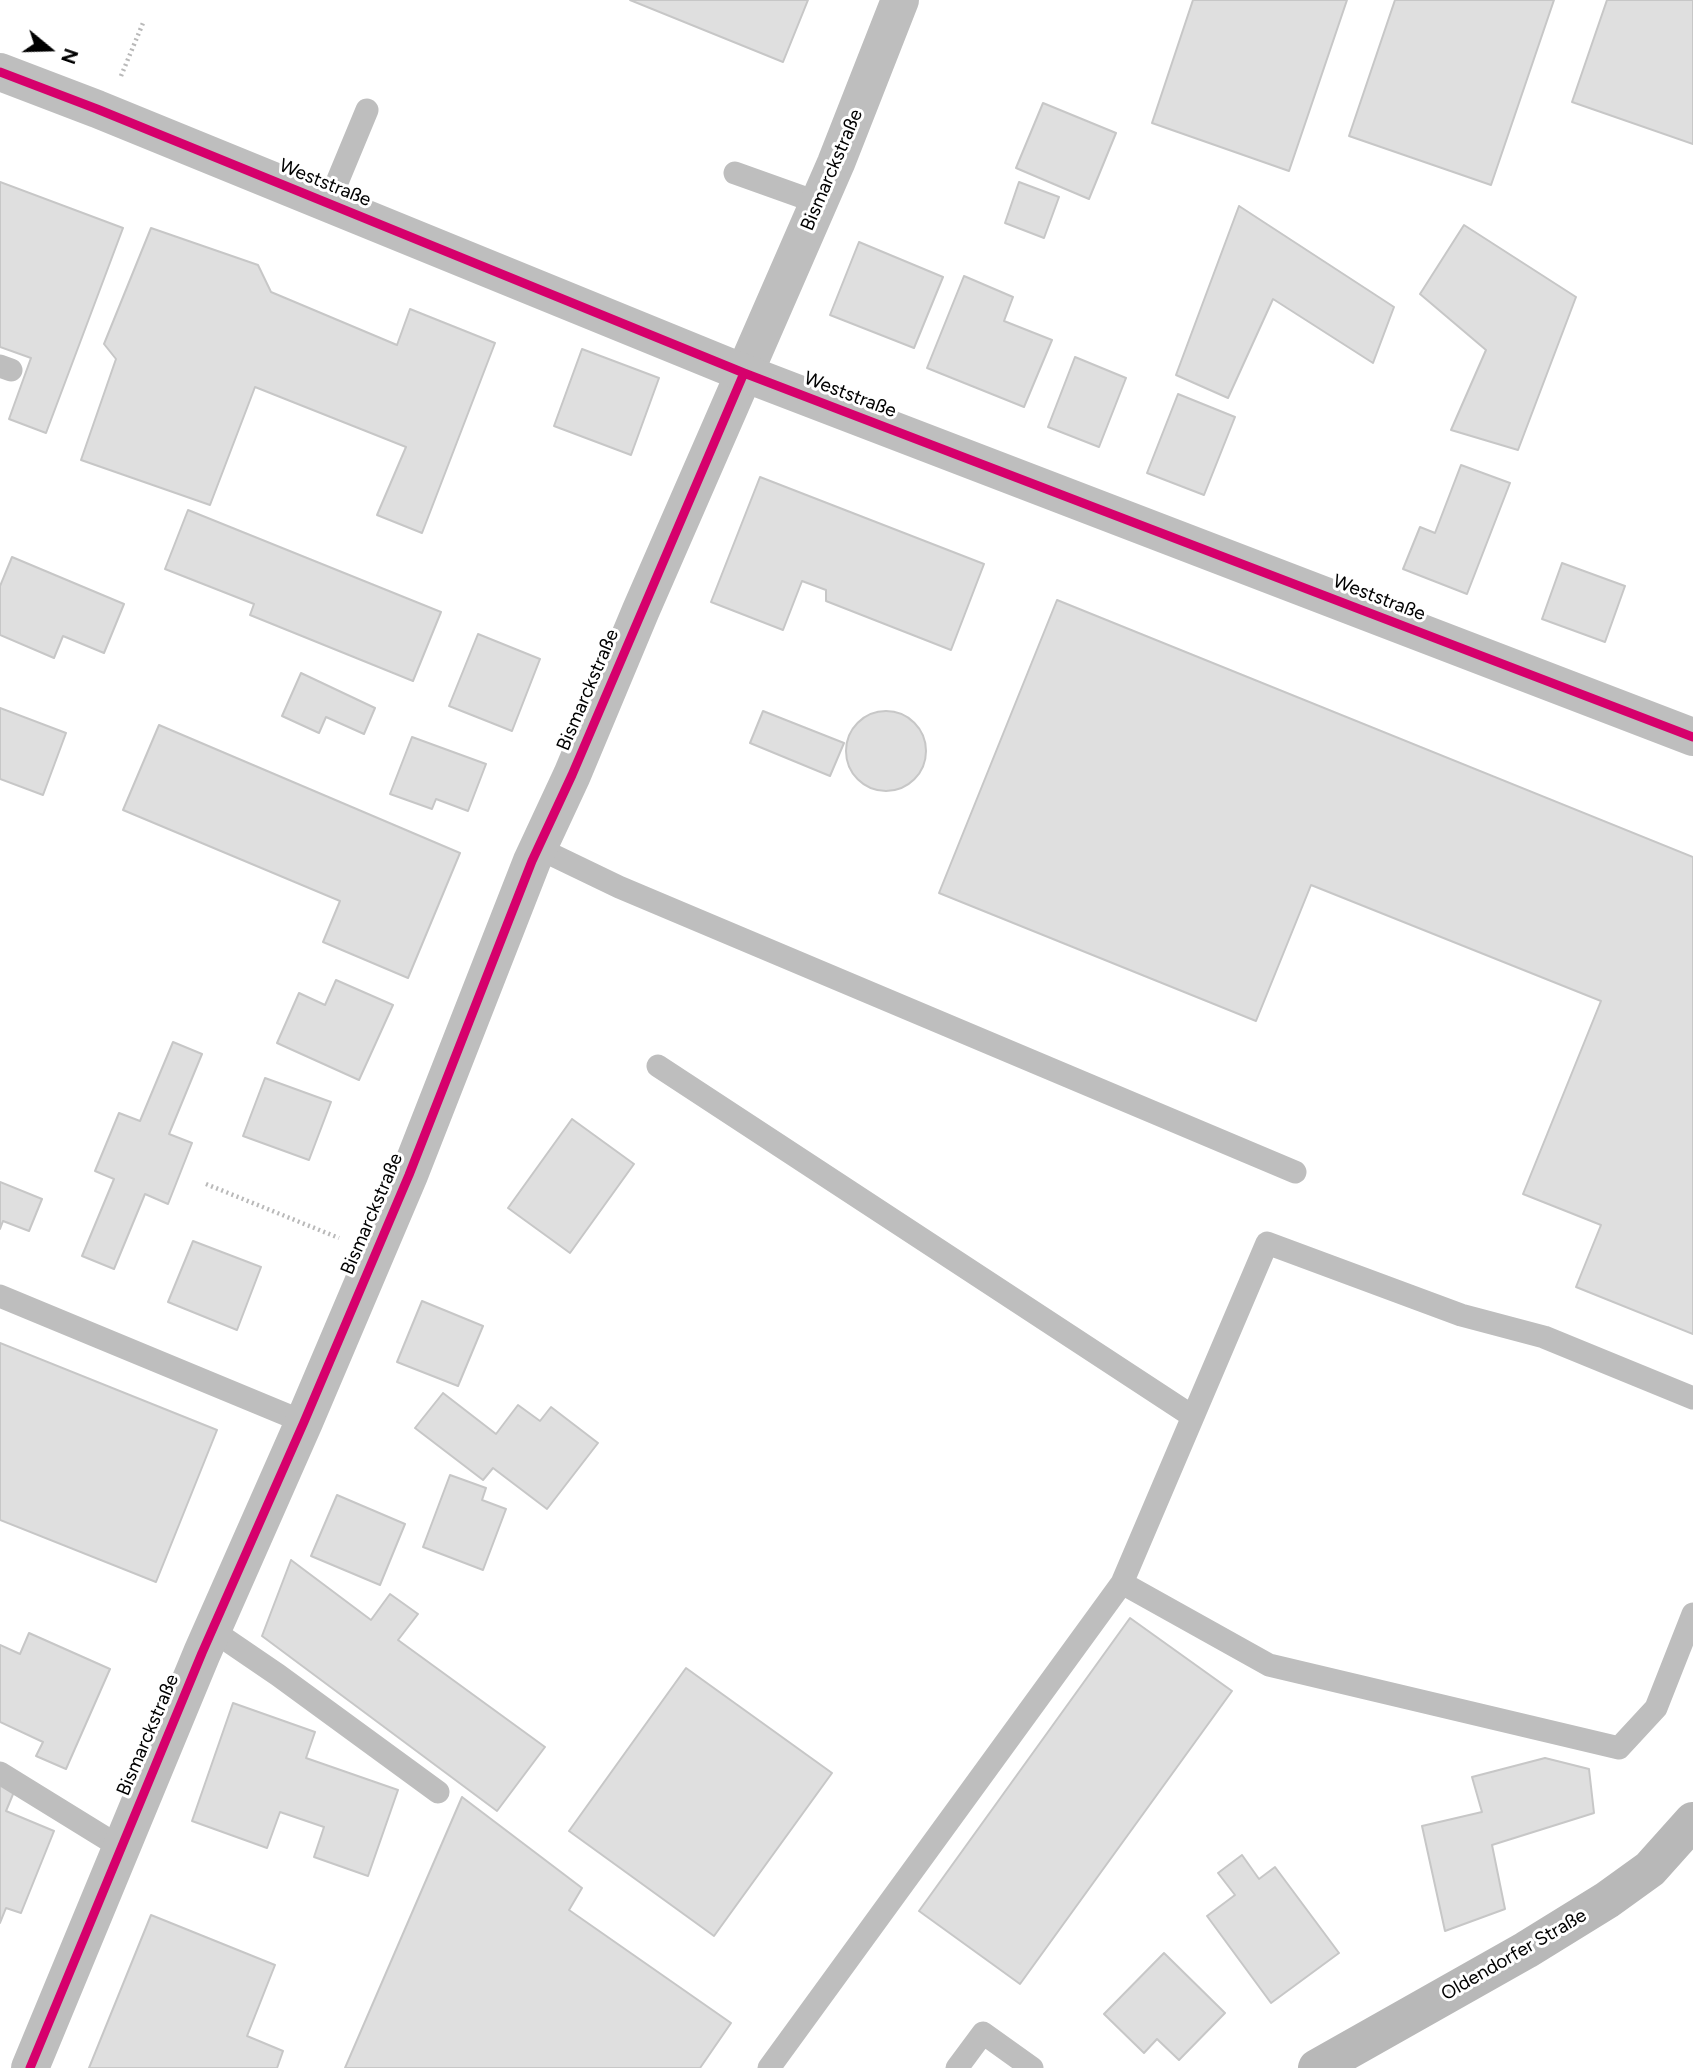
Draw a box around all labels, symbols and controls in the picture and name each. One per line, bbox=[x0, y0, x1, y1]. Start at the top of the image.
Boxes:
north arrow bbox=[14, 14, 84, 84]
text: N bbox=[56, 45, 83, 67]
street label: Bismarckstraße bbox=[796, 106, 868, 234]
street label: Weststraße bbox=[276, 154, 374, 212]
street label: Weststraße bbox=[801, 367, 899, 423]
street label: Weststraße bbox=[1330, 570, 1428, 626]
street label: Bismarckstraße bbox=[552, 626, 624, 754]
street label: Bismarckstraße bbox=[336, 1150, 408, 1278]
street label: Bismarckstraße bbox=[112, 1671, 184, 1799]
street label: Oldendorfer Straße bbox=[1437, 1904, 1591, 2006]

